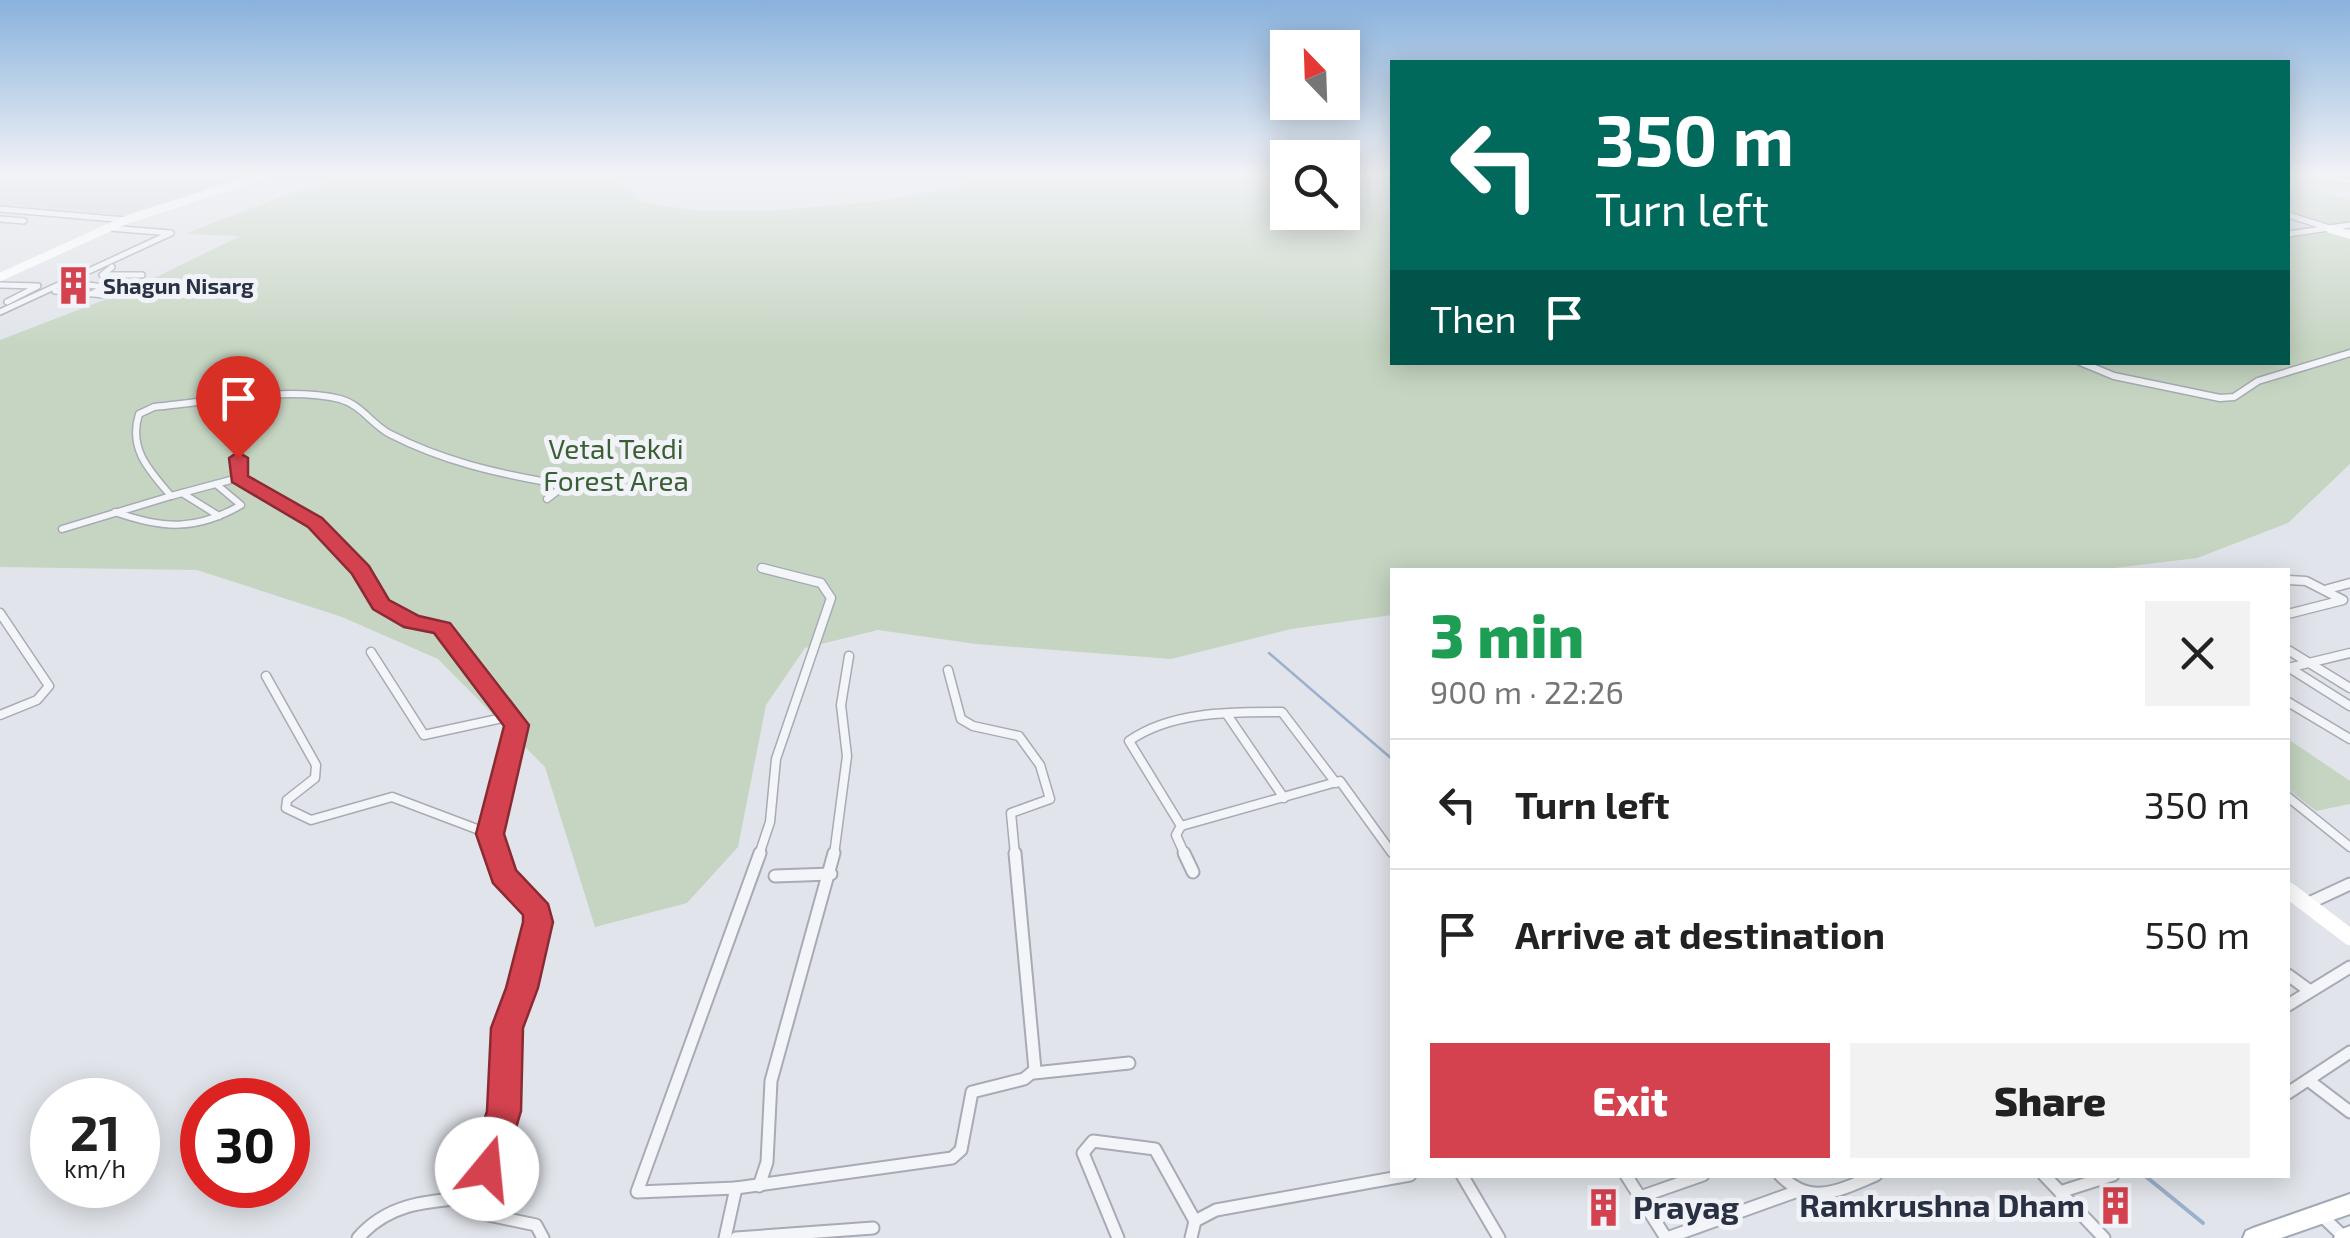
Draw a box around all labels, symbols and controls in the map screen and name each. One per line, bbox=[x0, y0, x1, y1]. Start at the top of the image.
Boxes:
north arrow bbox=[1270, 30, 1360, 120]
map controls bbox=[1270, 30, 1360, 230]
text: 350 m bbox=[1595, 96, 1794, 180]
icon: left bbox=[1430, 100, 1560, 230]
button: search bbox=[1270, 140, 1360, 230]
text: Turn left bbox=[1595, 181, 1769, 235]
building icon: Shagun Nisarg bbox=[52, 265, 94, 307]
place label: Shagun Nisarg bbox=[103, 272, 254, 298]
icon: arrive bbox=[1537, 290, 1592, 345]
text: Then bbox=[1430, 295, 1517, 341]
pin bbox=[196, 356, 281, 459]
icon: arrive bbox=[211, 371, 266, 426]
park label: Vetal Tekdi Forest Area bbox=[543, 431, 689, 497]
text: 3 min bbox=[1430, 598, 1584, 670]
button: close bbox=[2145, 601, 2250, 706]
text: 900 m · 22:26 bbox=[1430, 672, 1624, 710]
icon: left bbox=[1430, 777, 1485, 832]
text: Turn left bbox=[1515, 781, 1670, 827]
text: 350 m bbox=[2144, 781, 2250, 827]
icon: arrive bbox=[1430, 907, 1485, 962]
text: Arrive at destination bbox=[1515, 911, 1885, 957]
text: 550 m bbox=[2145, 911, 2250, 957]
button: Exit bbox=[1430, 1043, 1830, 1158]
button: Share bbox=[1850, 1043, 2250, 1158]
speed limit sign: 30 bbox=[180, 1078, 310, 1208]
text: 21 bbox=[70, 1101, 120, 1161]
position arrow bbox=[435, 1117, 539, 1221]
text: km/h bbox=[64, 1153, 126, 1183]
place label: Ramkrushna Dham bbox=[1799, 1185, 2085, 1223]
building icon: Ramkrushna Dham bbox=[2094, 1185, 2136, 1227]
building icon: Prayag bbox=[1582, 1187, 1624, 1229]
place label: Prayag bbox=[1633, 1187, 1740, 1226]

